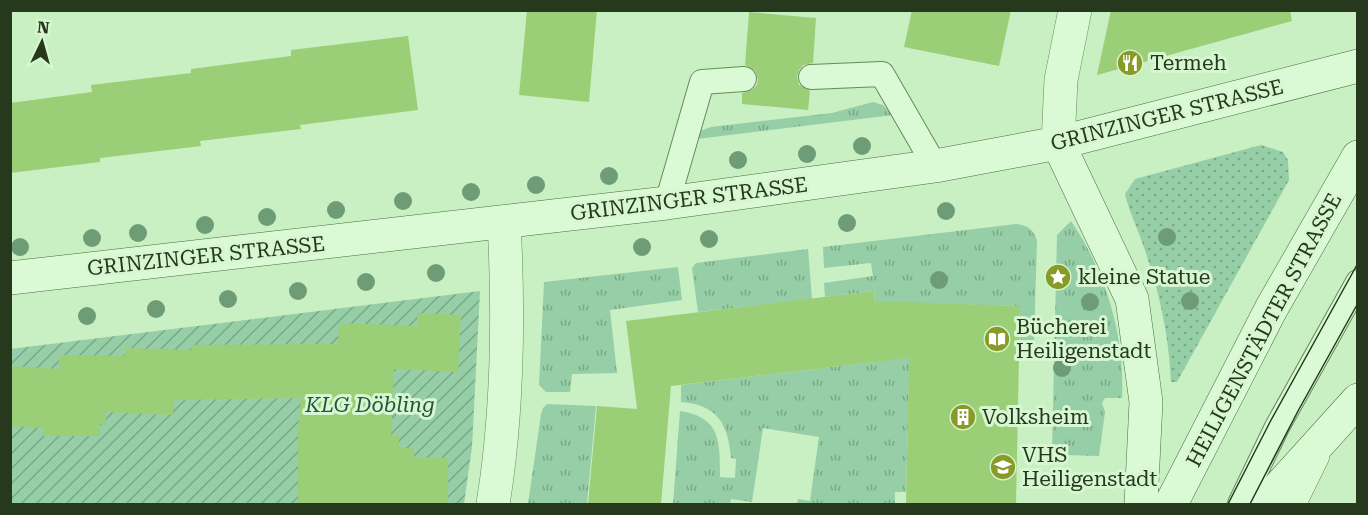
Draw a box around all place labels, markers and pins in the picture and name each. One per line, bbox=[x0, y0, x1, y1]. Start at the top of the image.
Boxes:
restaurant icon: Termeh bbox=[1115, 48, 1145, 78]
place label: Termeh bbox=[1150, 51, 1227, 75]
place icon: kleine Statue bbox=[1043, 262, 1073, 292]
place label: kleine Statue bbox=[1078, 265, 1210, 289]
place label: Bücherei Heiligenstadt bbox=[1016, 315, 1152, 363]
library icon: Bücherei Heiligenstadt bbox=[982, 324, 1012, 354]
building icon: Volksheim bbox=[948, 402, 978, 432]
place label: Volksheim bbox=[982, 405, 1089, 429]
place label: VHS Heiligenstadt bbox=[1022, 443, 1158, 491]
school or university icon: VHS Heiligenstadt bbox=[988, 452, 1018, 482]

